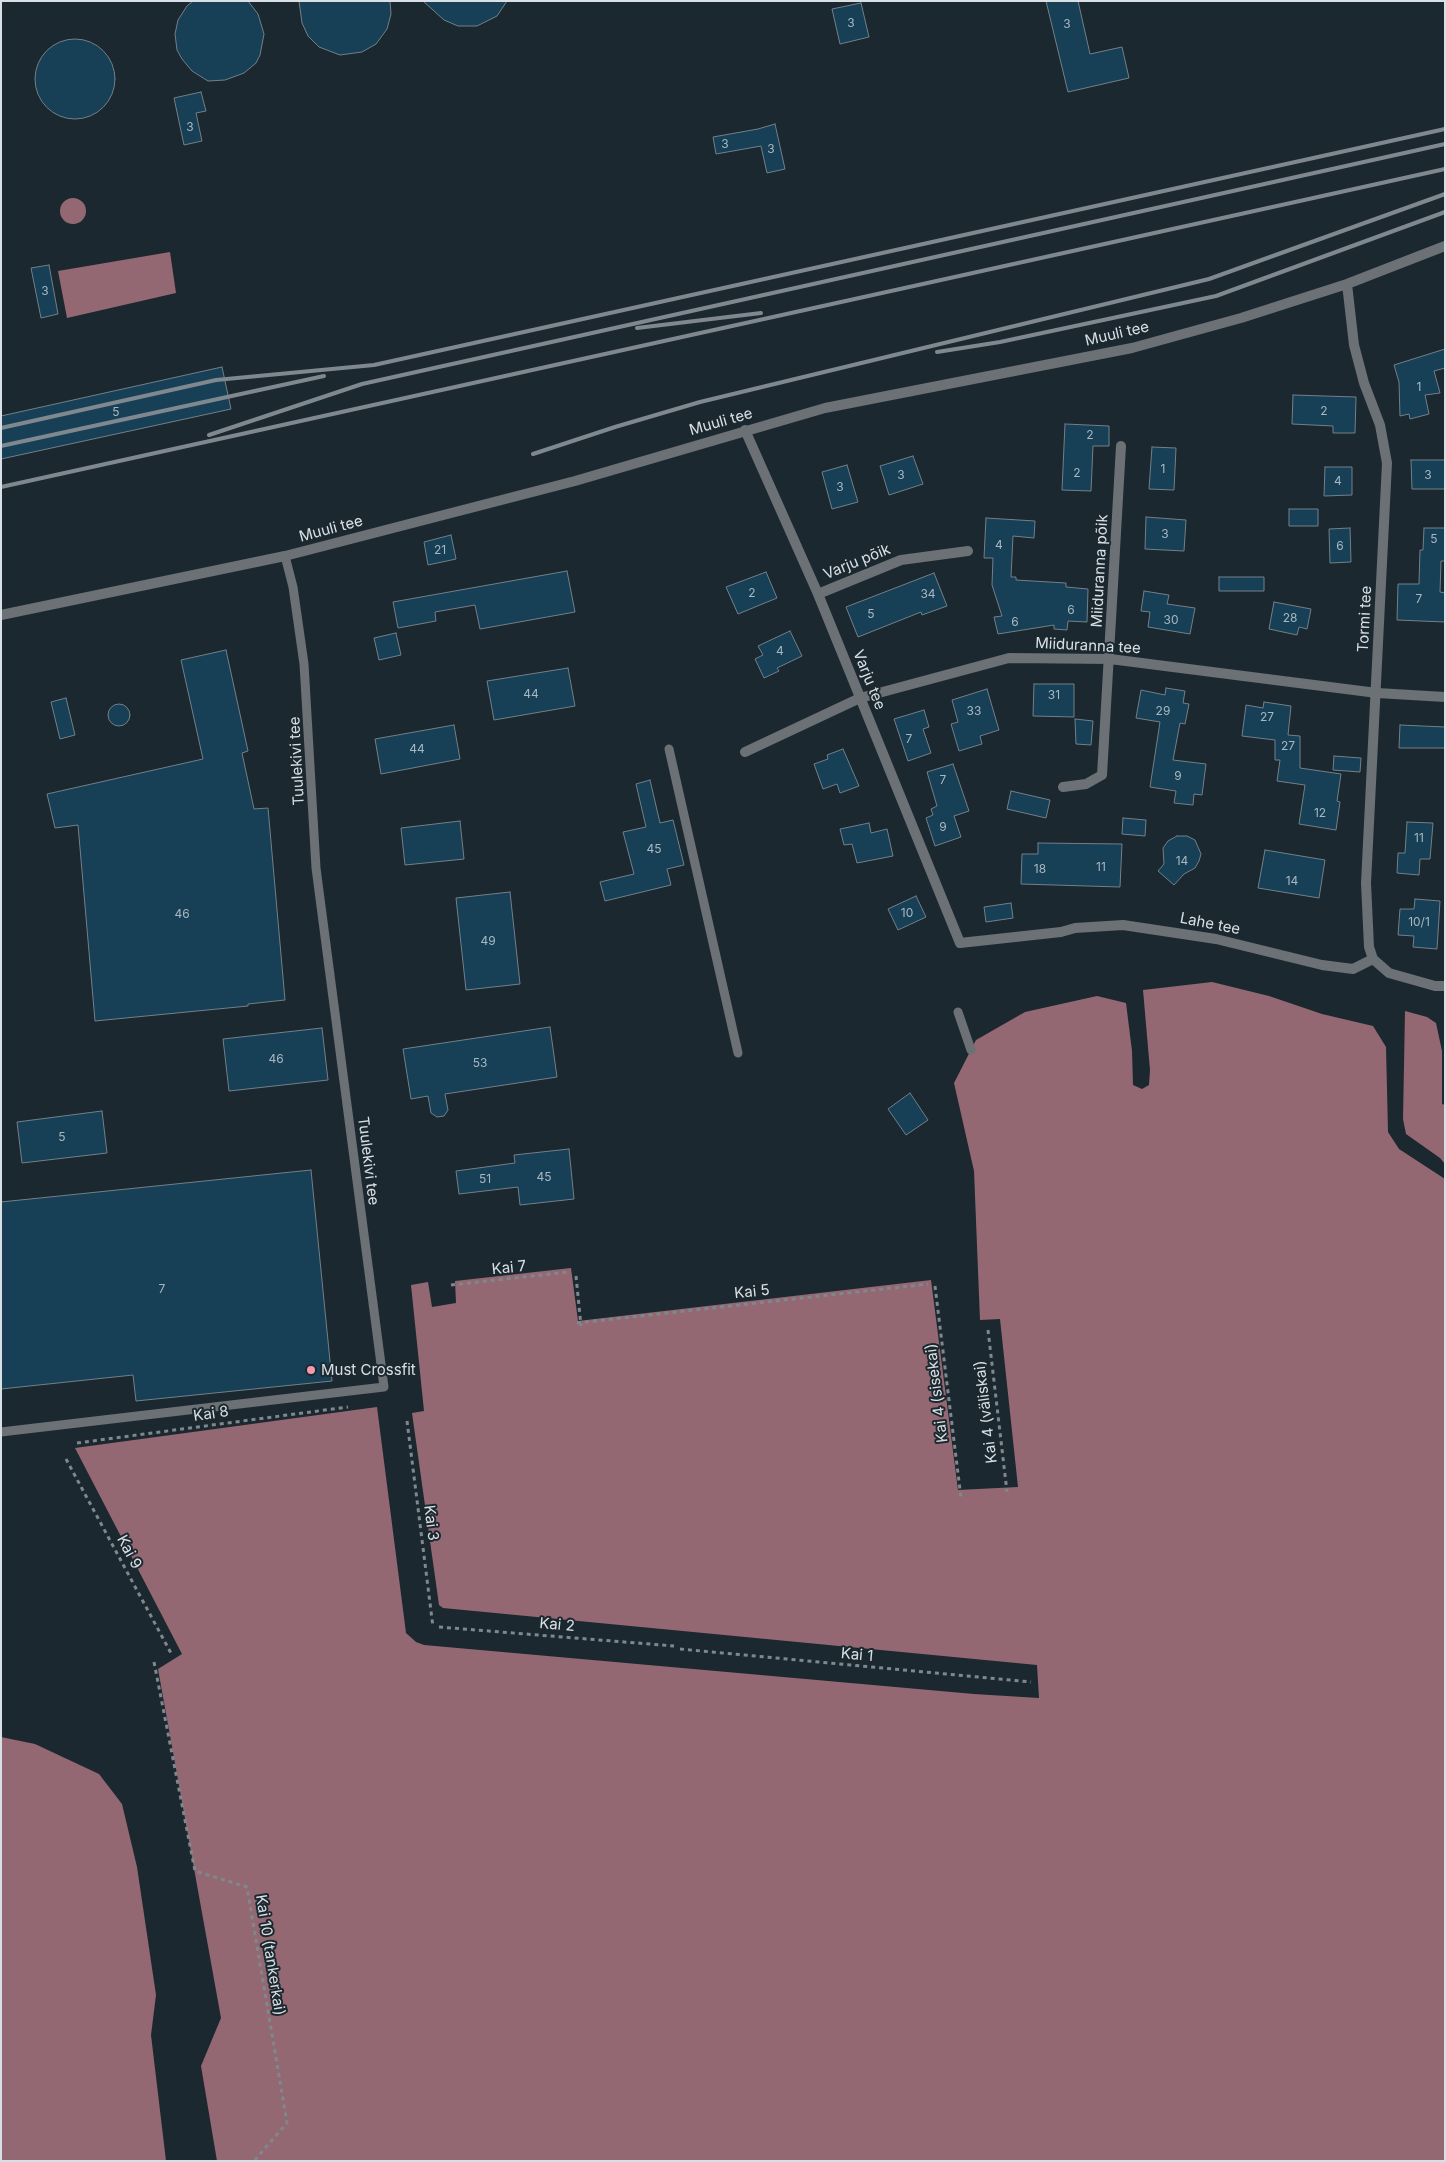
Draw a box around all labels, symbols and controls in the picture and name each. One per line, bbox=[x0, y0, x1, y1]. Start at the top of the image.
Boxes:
house number: 3 bbox=[847, 16, 855, 30]
house number: 3 bbox=[1063, 17, 1071, 31]
house number: 3 bbox=[186, 120, 194, 134]
house number: 3 bbox=[721, 137, 729, 151]
house number: 3 bbox=[767, 142, 775, 156]
house number: 3 bbox=[41, 284, 49, 298]
street label: Muuli tee bbox=[1083, 318, 1151, 350]
house number: 1 bbox=[1417, 380, 1421, 394]
street label: Muuli tee bbox=[687, 404, 755, 440]
house number: 2 bbox=[1320, 404, 1328, 418]
house number: 5 bbox=[112, 405, 120, 419]
house number: 2 bbox=[1086, 428, 1094, 442]
house number: 1 bbox=[1161, 462, 1165, 476]
house number: 2 bbox=[1073, 466, 1081, 480]
house number: 3 bbox=[897, 468, 905, 482]
house number: 3 bbox=[1424, 468, 1432, 482]
house number: 4 bbox=[1334, 474, 1342, 488]
house number: 3 bbox=[836, 480, 844, 494]
street label: Muuli tee bbox=[297, 512, 365, 546]
street label: Miiduranna põik bbox=[1088, 514, 1112, 628]
house number: 3 bbox=[1161, 527, 1169, 541]
house number: 5 bbox=[1430, 532, 1438, 546]
house number: 4 bbox=[995, 538, 1003, 552]
house number: 6 bbox=[1336, 539, 1344, 553]
street label: Varju põik bbox=[821, 540, 893, 584]
house number: 21 bbox=[434, 543, 446, 557]
street label: Tormi tee bbox=[1354, 585, 1376, 653]
house number: 2 bbox=[748, 586, 756, 600]
house number: 34 bbox=[920, 587, 936, 601]
house number: 7 bbox=[1416, 592, 1422, 606]
house number: 6 bbox=[1067, 603, 1075, 617]
house number: 5 bbox=[867, 607, 875, 621]
house number: 28 bbox=[1283, 611, 1297, 625]
house number: 30 bbox=[1164, 613, 1178, 627]
house number: 6 bbox=[1011, 615, 1019, 629]
street label: Miiduranna tee bbox=[1035, 634, 1141, 658]
house number: 4 bbox=[776, 644, 784, 658]
street label: Varju tee bbox=[849, 647, 889, 713]
house number: 44 bbox=[523, 687, 539, 701]
house number: 31 bbox=[1048, 688, 1060, 702]
house number: 33 bbox=[967, 704, 981, 718]
house number: 29 bbox=[1156, 704, 1170, 718]
house number: 27 bbox=[1260, 710, 1274, 724]
street label: Tuulekivi tee bbox=[286, 716, 308, 806]
house number: 7 bbox=[906, 732, 912, 746]
house number: 27 bbox=[1281, 739, 1295, 753]
house number: 44 bbox=[409, 742, 425, 756]
house number: 9 bbox=[1174, 769, 1182, 783]
house number: 7 bbox=[940, 773, 946, 787]
house number: 12 bbox=[1314, 806, 1326, 820]
house number: 9 bbox=[939, 820, 947, 834]
house number: 11 bbox=[1414, 831, 1424, 845]
house number: 45 bbox=[646, 842, 662, 856]
house number: 14 bbox=[1176, 854, 1188, 868]
house number: 11 bbox=[1096, 860, 1106, 874]
house number: 18 bbox=[1034, 862, 1046, 876]
house number: 14 bbox=[1286, 874, 1298, 888]
house number: 10 bbox=[901, 906, 913, 920]
house number: 46 bbox=[174, 907, 190, 921]
street label: Lahe tee bbox=[1178, 909, 1242, 939]
house number: 10/1 bbox=[1408, 915, 1430, 929]
house number: 49 bbox=[480, 934, 496, 948]
house number: 46 bbox=[268, 1052, 284, 1066]
house number: 53 bbox=[473, 1056, 487, 1070]
street label: Tuulekivi tee bbox=[354, 1116, 382, 1206]
house number: 5 bbox=[58, 1130, 66, 1144]
house number: 45 bbox=[536, 1170, 552, 1184]
house number: 51 bbox=[479, 1172, 491, 1186]
street label: Kai 7 bbox=[491, 1257, 527, 1279]
street label: Kai 5 bbox=[733, 1281, 771, 1303]
house number: 7 bbox=[159, 1282, 165, 1296]
street label: Kai 4 (sisekai) bbox=[922, 1342, 952, 1444]
street label: Kai 4 (väliskai) bbox=[971, 1360, 1001, 1464]
place label: Must Crossfit bbox=[321, 1361, 416, 1379]
marker: Must Crossfit bbox=[305, 1364, 317, 1376]
street label: Kai 8 bbox=[192, 1403, 230, 1425]
street label: Kai 3 bbox=[420, 1504, 442, 1542]
street label: Kai 9 bbox=[113, 1532, 145, 1572]
street label: Kai 2 bbox=[539, 1614, 575, 1636]
street label: Kai 1 bbox=[840, 1645, 874, 1665]
street label: Kai 10 (tankerkai) bbox=[252, 1893, 288, 2017]

